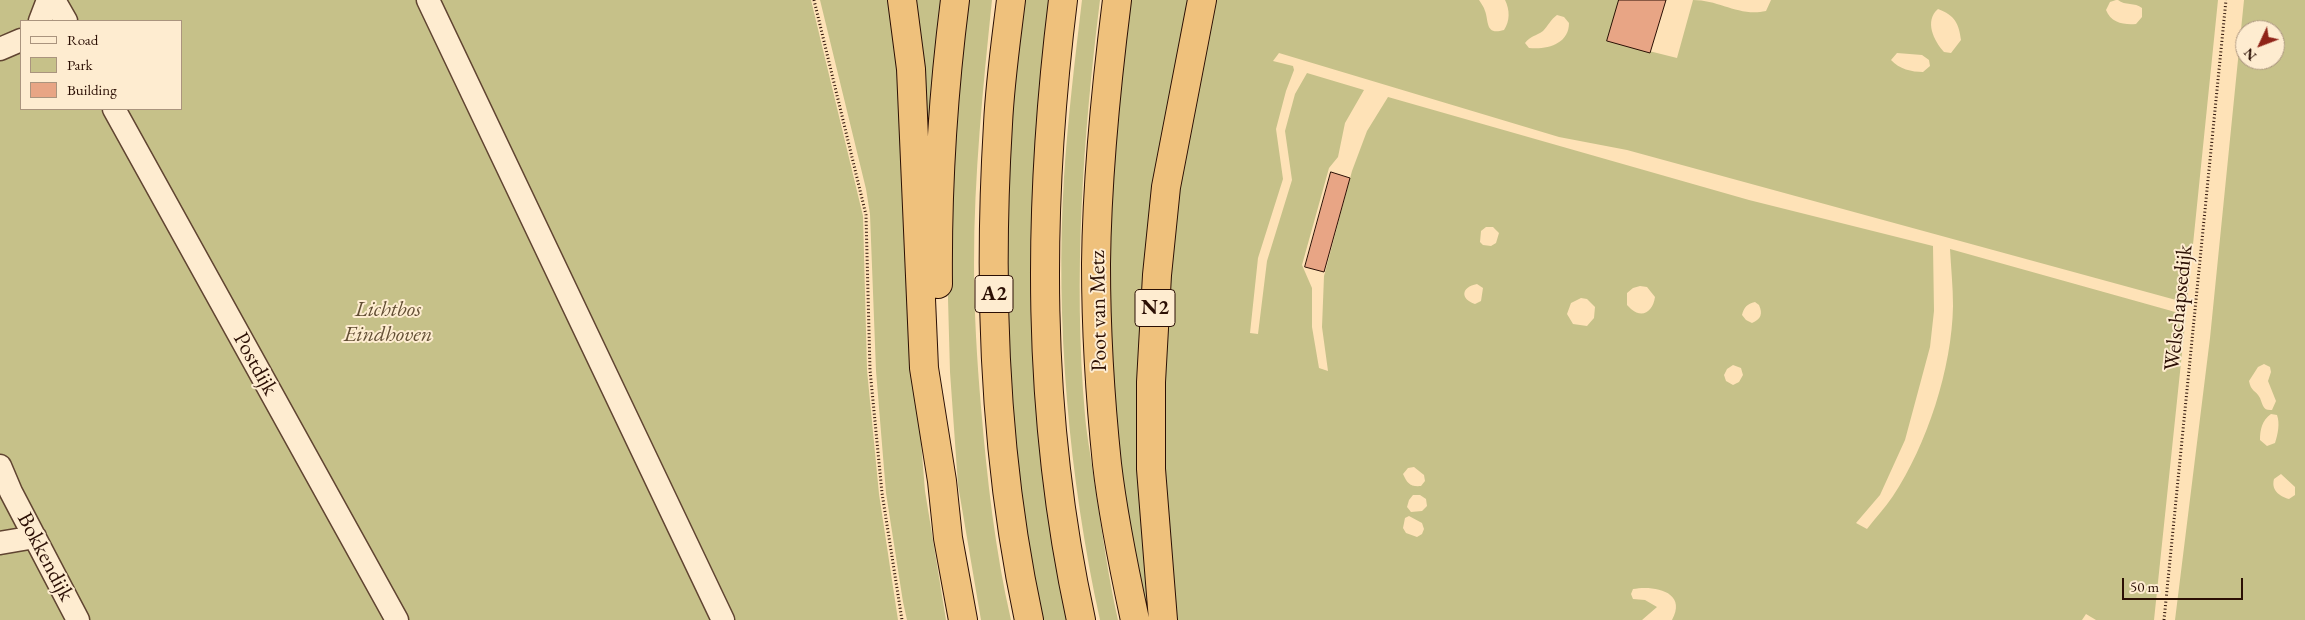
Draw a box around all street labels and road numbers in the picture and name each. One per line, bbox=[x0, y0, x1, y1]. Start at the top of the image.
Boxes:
street label: Welschapsedijk bbox=[2159, 244, 2199, 372]
street label: Poot van Metz bbox=[1085, 250, 1113, 372]
road number: A2 bbox=[975, 276, 1013, 312]
road number: N2 bbox=[1135, 290, 1175, 326]
street label: Postdijk bbox=[227, 328, 283, 400]
street label: Bokkendijk bbox=[11, 508, 79, 606]

